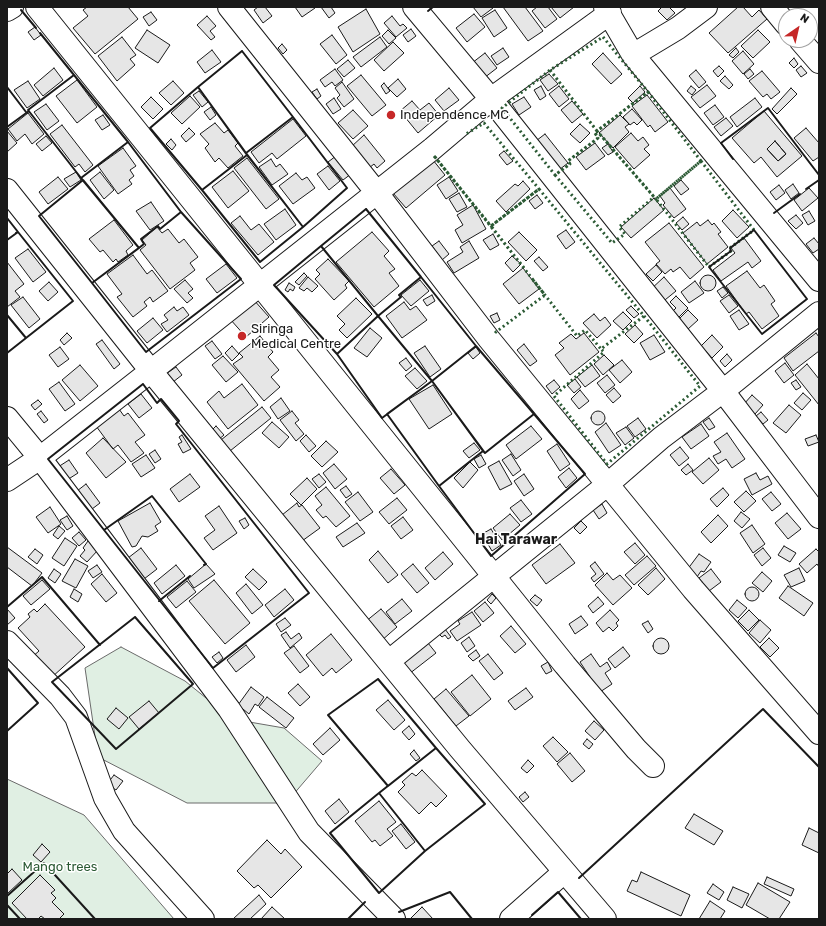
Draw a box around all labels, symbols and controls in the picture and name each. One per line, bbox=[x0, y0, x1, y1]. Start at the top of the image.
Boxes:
north arrow bbox=[778, 8, 818, 48]
text: N bbox=[798, 11, 811, 26]
place label: Independence MC bbox=[400, 107, 509, 123]
marker: Independence MC bbox=[385, 109, 397, 121]
place label: Siringa Medical Centre bbox=[251, 321, 341, 352]
marker: Siringa Medical Centre bbox=[236, 330, 248, 342]
district label: Hai Tarawar bbox=[475, 532, 557, 548]
park label: Mango trees bbox=[23, 859, 97, 875]

